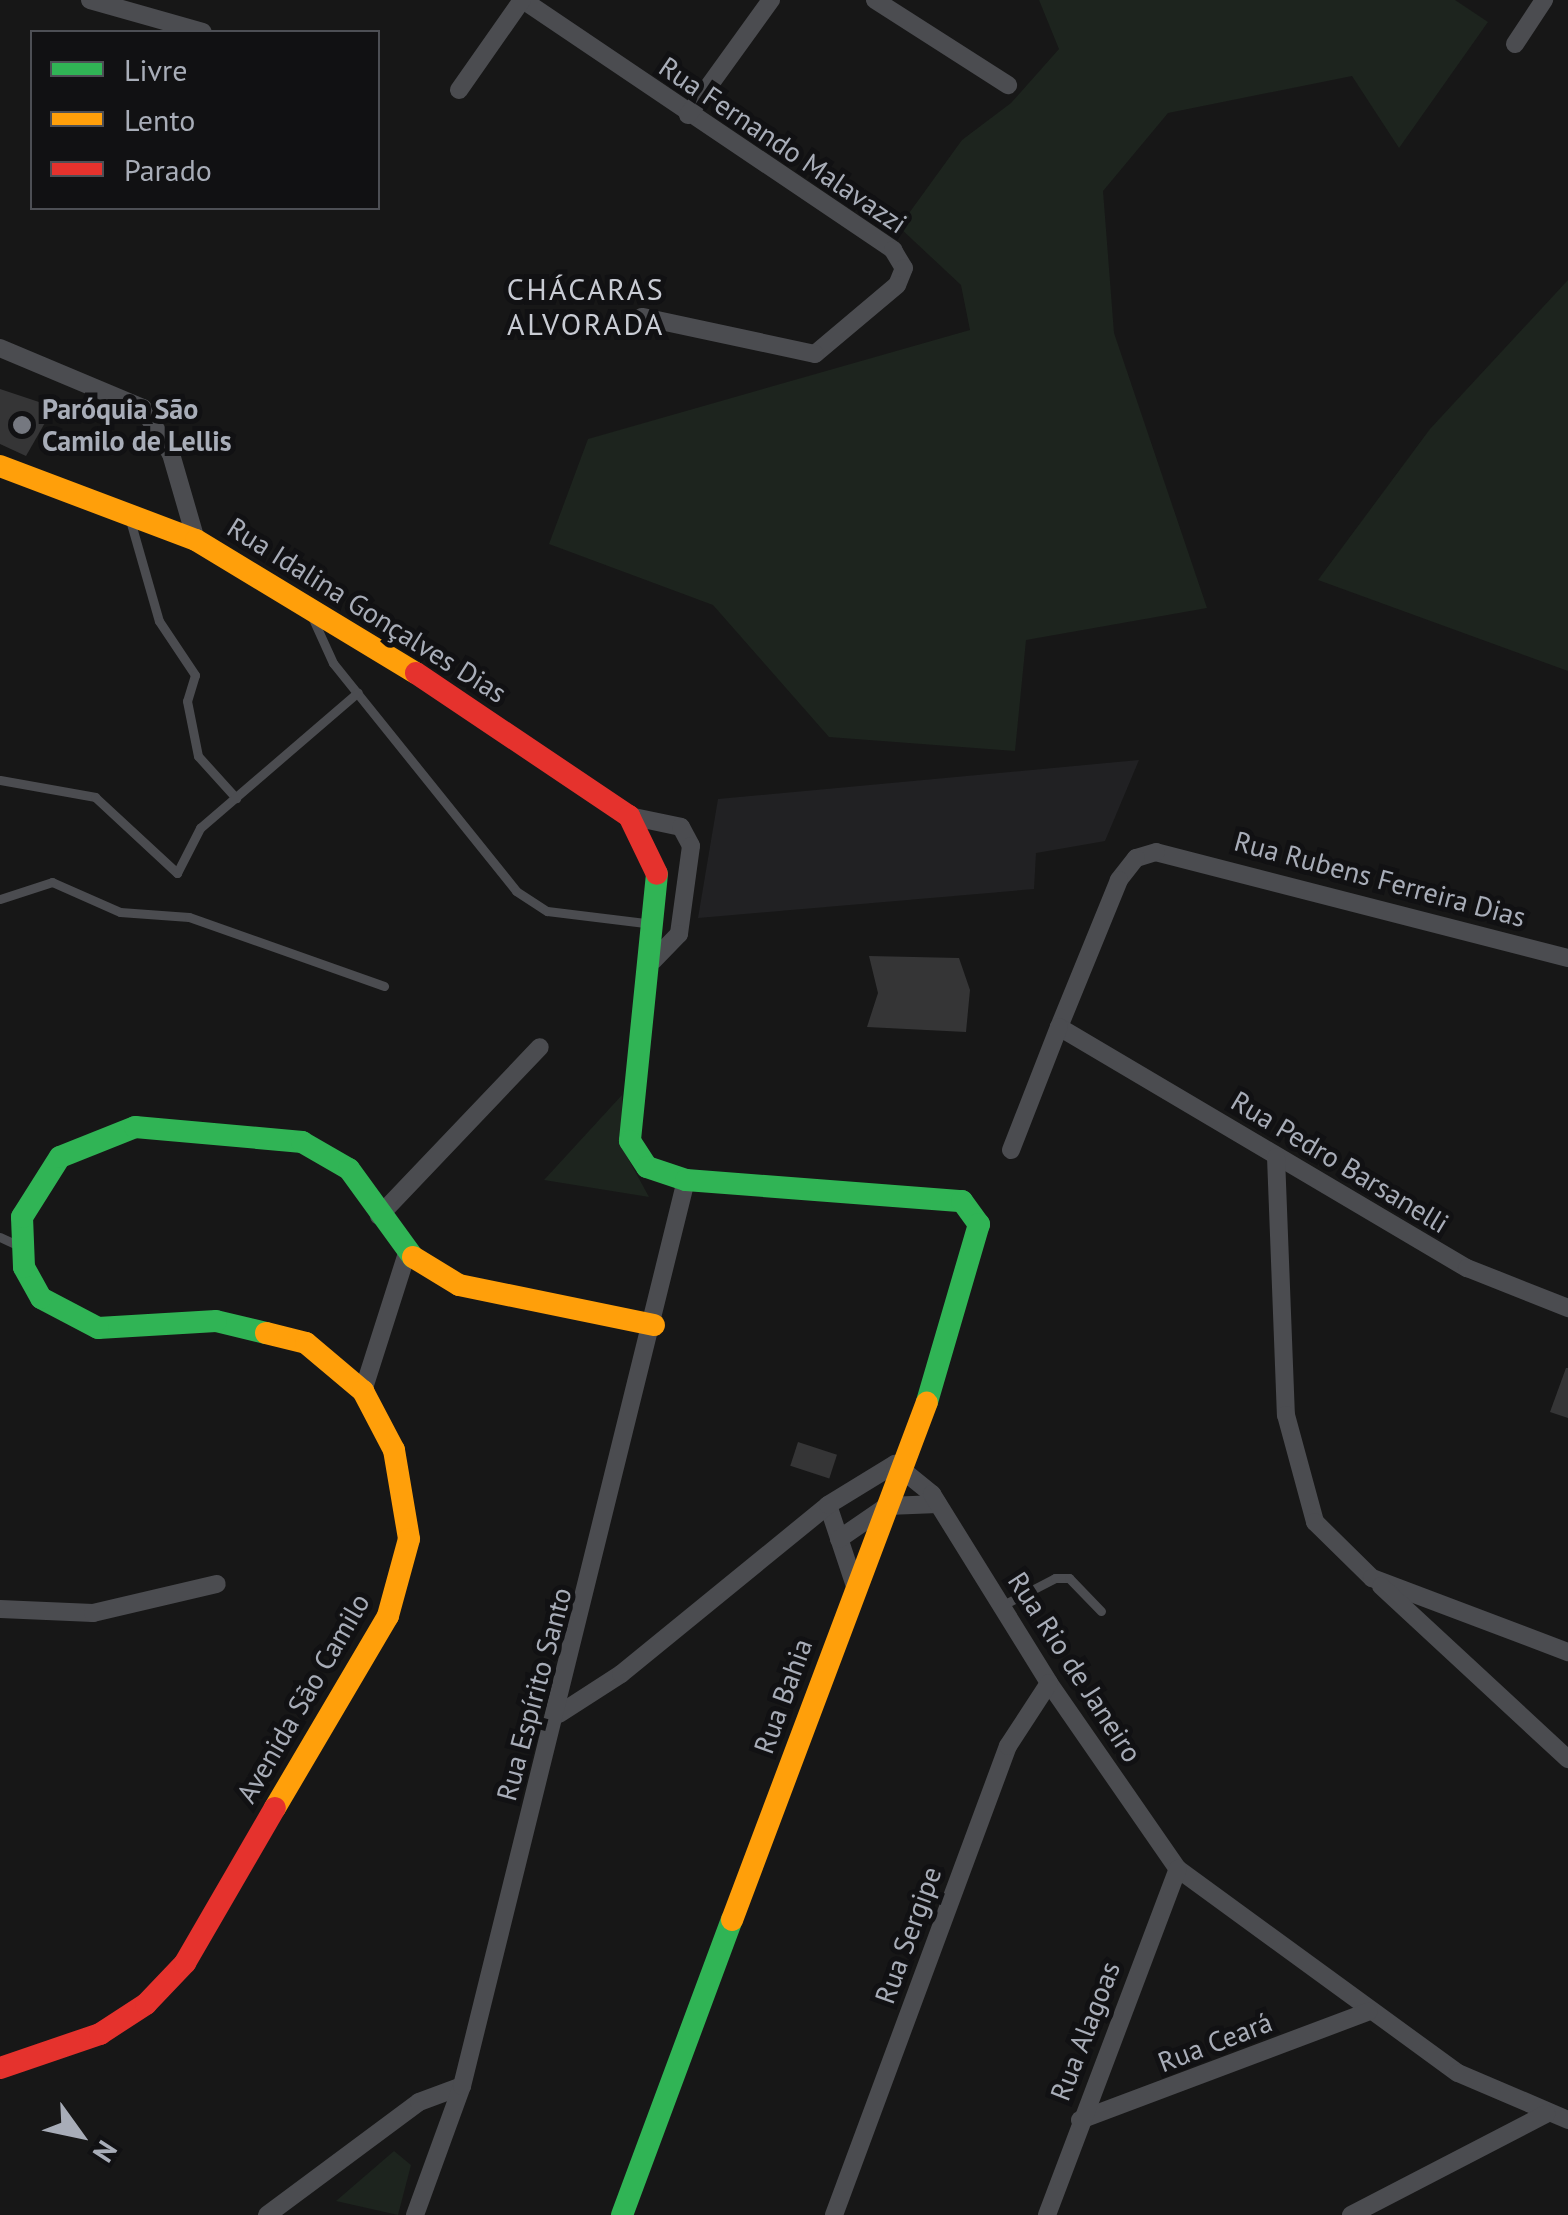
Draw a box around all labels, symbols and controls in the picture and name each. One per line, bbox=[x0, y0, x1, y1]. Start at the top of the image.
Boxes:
legend bbox=[30, 30, 380, 210]
text: Livre bbox=[124, 50, 187, 89]
street label: Rua Fernando Malavazzi bbox=[653, 50, 913, 240]
text: Lento bbox=[124, 100, 195, 139]
text: Parado bbox=[124, 150, 212, 189]
district label: CHÁCARAS ALVORADA bbox=[507, 271, 665, 342]
place label: Paróquia São Camilo de Lellis bbox=[42, 392, 232, 458]
marker: Paróquia São Camilo de Lellis bbox=[11, 414, 33, 436]
street label: Rua Idalina Gonçalves Dias bbox=[221, 510, 513, 710]
street label: Rua Rubens Ferreira Dias bbox=[1231, 824, 1529, 934]
street label: Rua Pedro Barsanelli bbox=[1225, 1084, 1455, 1240]
street label: Rua Rio de Janeiro bbox=[1001, 1566, 1149, 1768]
street label: Rua Espírito Santo bbox=[489, 1584, 579, 1804]
street label: Avenida São Camilo bbox=[229, 1587, 377, 1809]
street label: Rua Bahia bbox=[747, 1634, 819, 1758]
street label: Rua Sergipe bbox=[868, 1862, 948, 2008]
street label: Rua Alagoas bbox=[1043, 1956, 1127, 2106]
street label: Rua Ceará bbox=[1153, 2005, 1277, 2079]
north arrow bbox=[30, 2085, 130, 2185]
text: N bbox=[85, 2134, 126, 2169]

